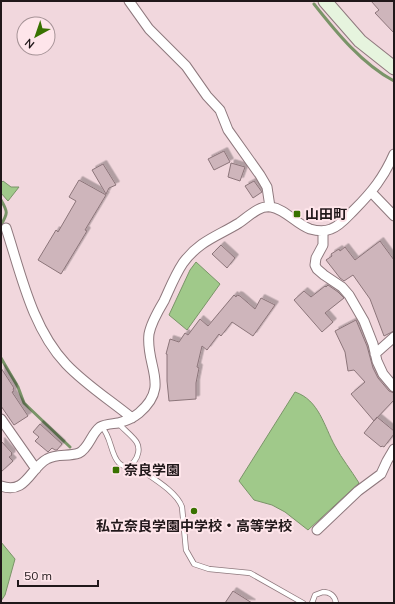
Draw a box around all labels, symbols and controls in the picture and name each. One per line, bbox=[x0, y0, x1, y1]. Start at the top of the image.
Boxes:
north arrow bbox=[16, 16, 56, 56]
text: N bbox=[22, 36, 37, 52]
place label: 山田町 bbox=[305, 205, 347, 223]
marker: 山田町 bbox=[292, 209, 302, 219]
place label: 奈良学園 bbox=[124, 461, 180, 479]
marker: 奈良学園 bbox=[111, 465, 121, 475]
marker: 私立奈良学園中学校・高等学校 bbox=[189, 506, 199, 516]
place label: 私立奈良学園中学校・高等学校 bbox=[96, 517, 292, 535]
scale bar bbox=[18, 562, 98, 588]
text: 50 m bbox=[24, 568, 52, 583]

